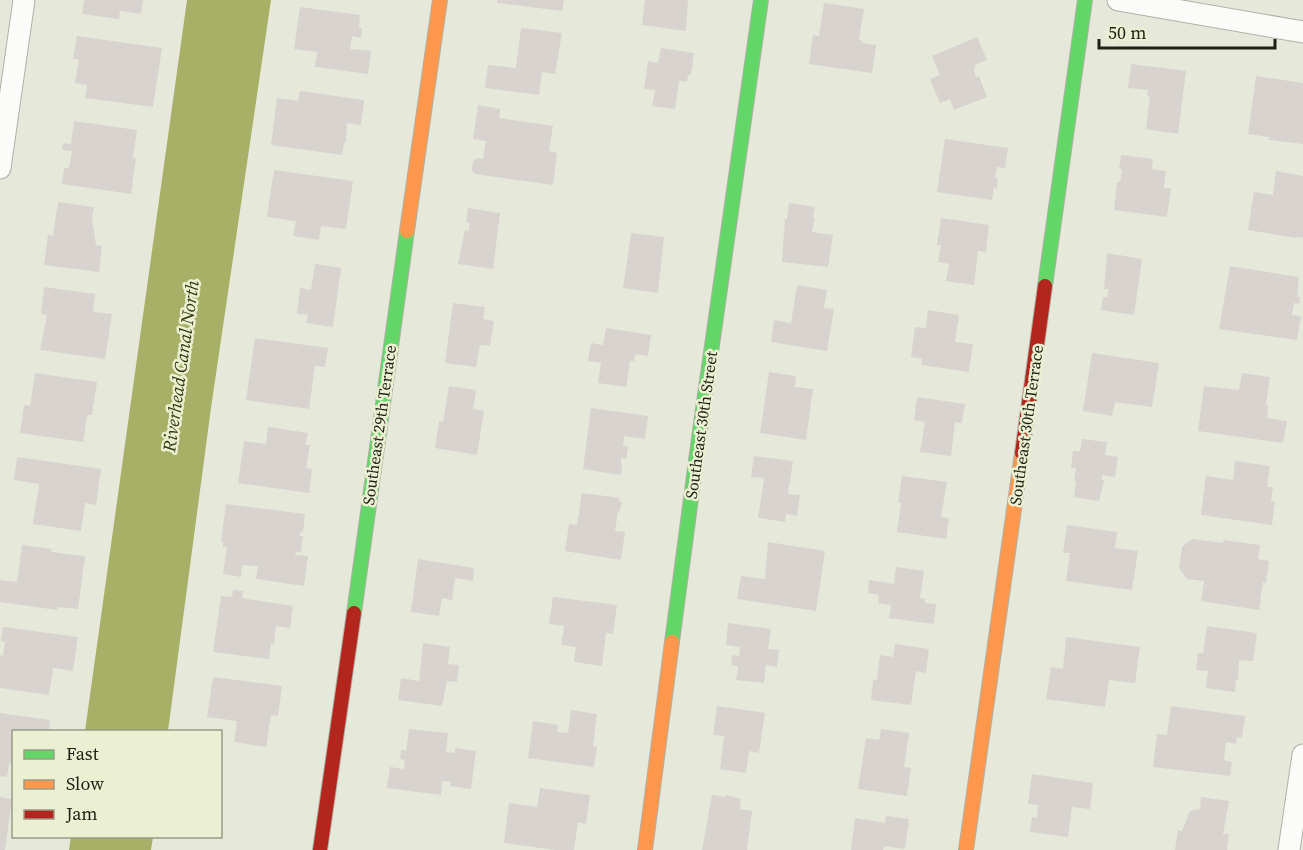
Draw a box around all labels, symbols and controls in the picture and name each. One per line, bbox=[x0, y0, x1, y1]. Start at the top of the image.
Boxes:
scale bar bbox=[1099, 12, 1274, 50]
text: 50 m bbox=[1108, 20, 1146, 45]
water label: Riverhead Canal North bbox=[156, 278, 205, 454]
street label: Southeast 29th Terrace bbox=[357, 344, 401, 506]
street label: Southeast 30th Terrace bbox=[1004, 344, 1048, 506]
street label: Southeast 30th Street bbox=[680, 349, 722, 500]
legend bbox=[12, 730, 222, 838]
text: Fast bbox=[66, 741, 99, 766]
text: Slow bbox=[66, 771, 104, 796]
text: Jam bbox=[65, 801, 98, 826]

